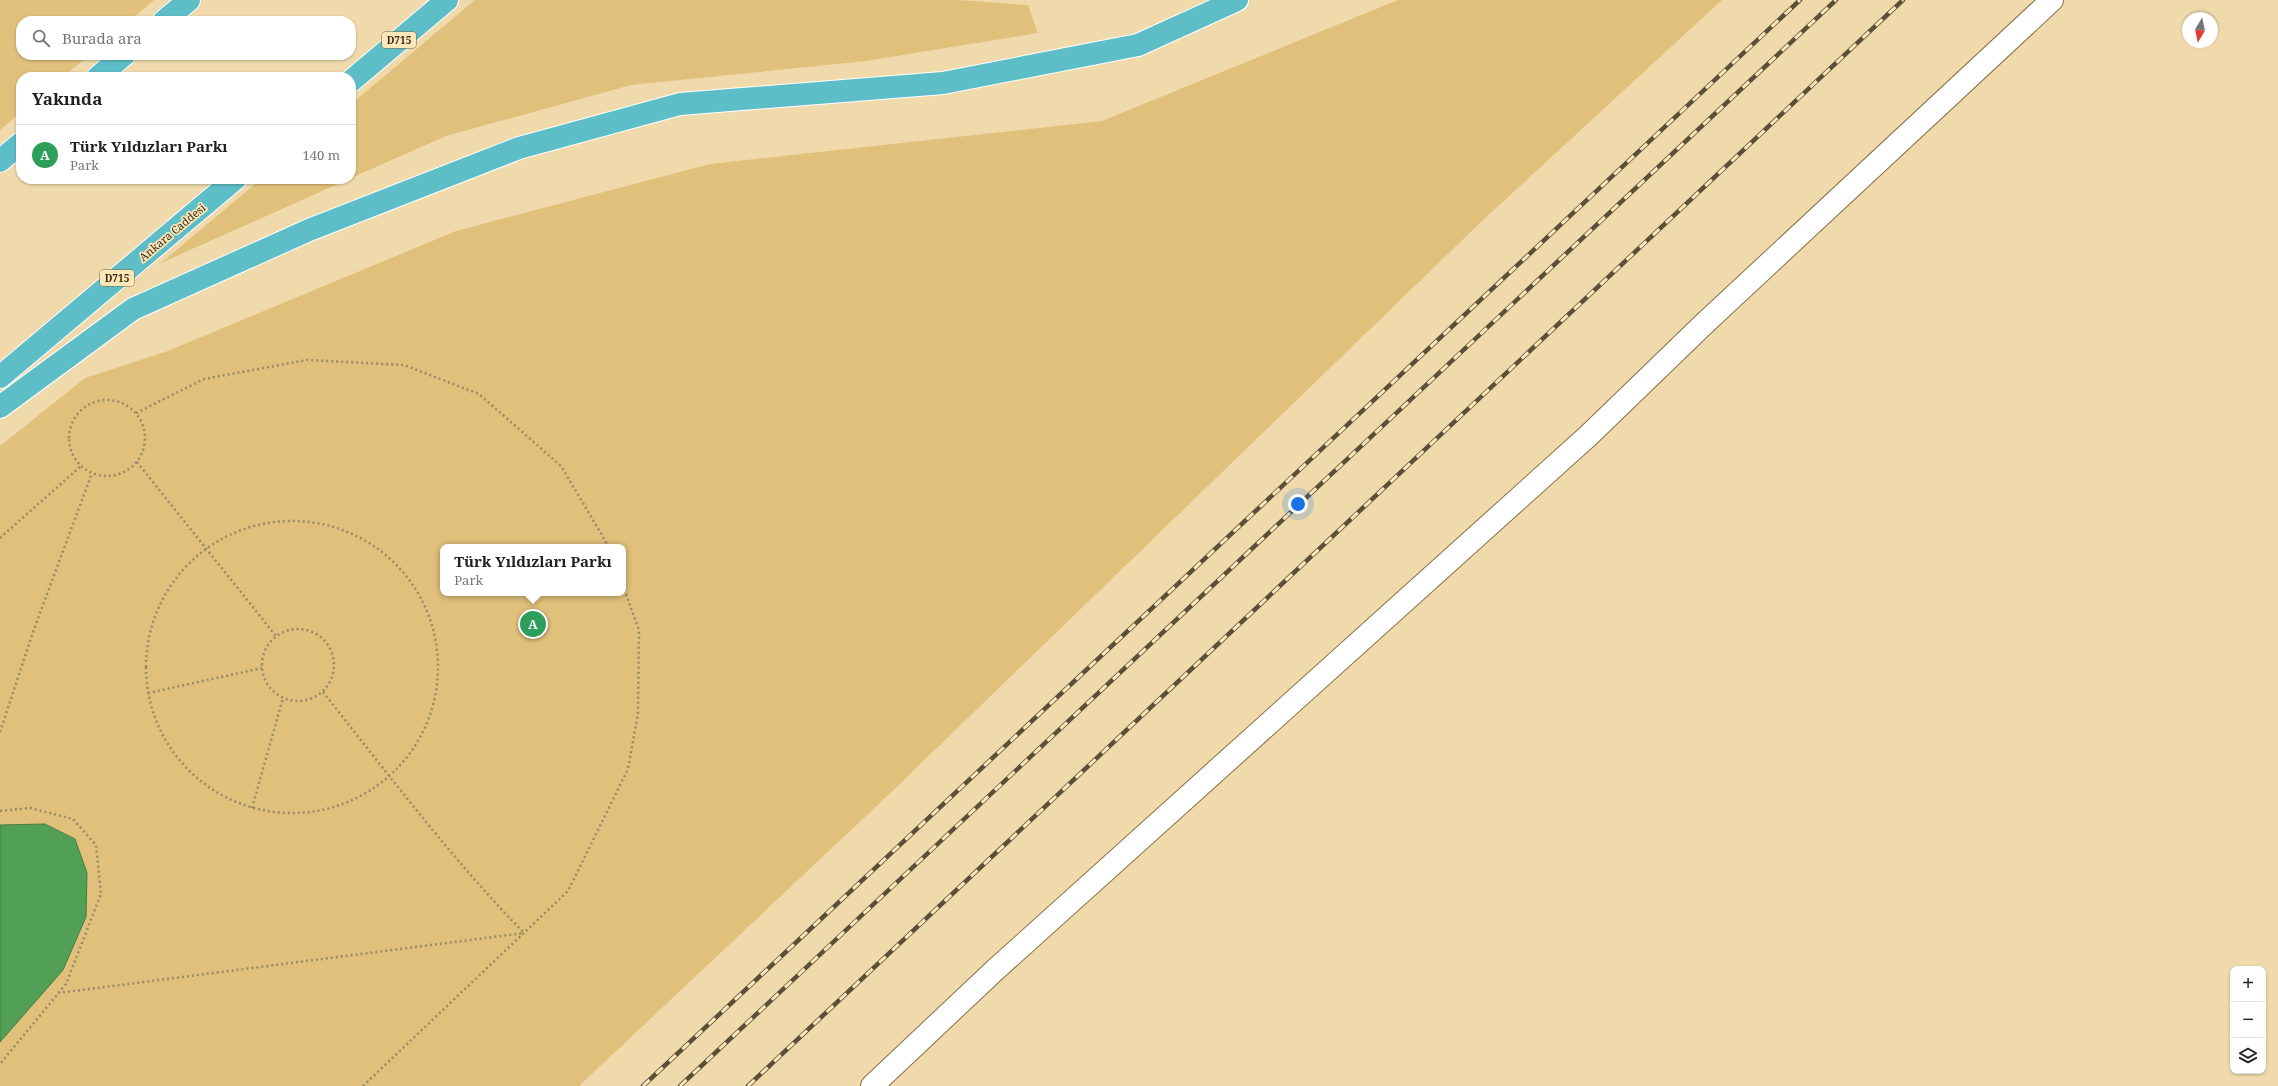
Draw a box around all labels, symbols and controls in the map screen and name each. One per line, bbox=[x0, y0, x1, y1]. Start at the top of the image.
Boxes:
north arrow bbox=[2182, 12, 2218, 48]
search box bbox=[16, 16, 356, 60]
icon: search bbox=[30, 27, 52, 49]
text: Burada ara bbox=[62, 28, 142, 48]
road number: D715 bbox=[382, 32, 416, 48]
text: Yakında bbox=[32, 87, 102, 110]
text: Türk Yıldızları Parkı bbox=[70, 136, 228, 156]
text: A bbox=[40, 146, 50, 164]
text: 140 m bbox=[303, 146, 340, 164]
text: Park bbox=[70, 156, 99, 174]
street label: Ankara Caddesi bbox=[136, 199, 209, 264]
road number: D715 bbox=[100, 270, 134, 286]
your location bbox=[1288, 494, 1308, 514]
popup bbox=[440, 544, 626, 596]
text: Türk Yıldızları Parkı bbox=[454, 551, 612, 571]
text: Park bbox=[454, 571, 483, 589]
pin: A bbox=[520, 609, 546, 639]
map controls bbox=[2230, 966, 2266, 1074]
button: + bbox=[2230, 966, 2266, 1002]
button: − bbox=[2230, 1002, 2266, 1038]
button: layers bbox=[2230, 1038, 2266, 1074]

